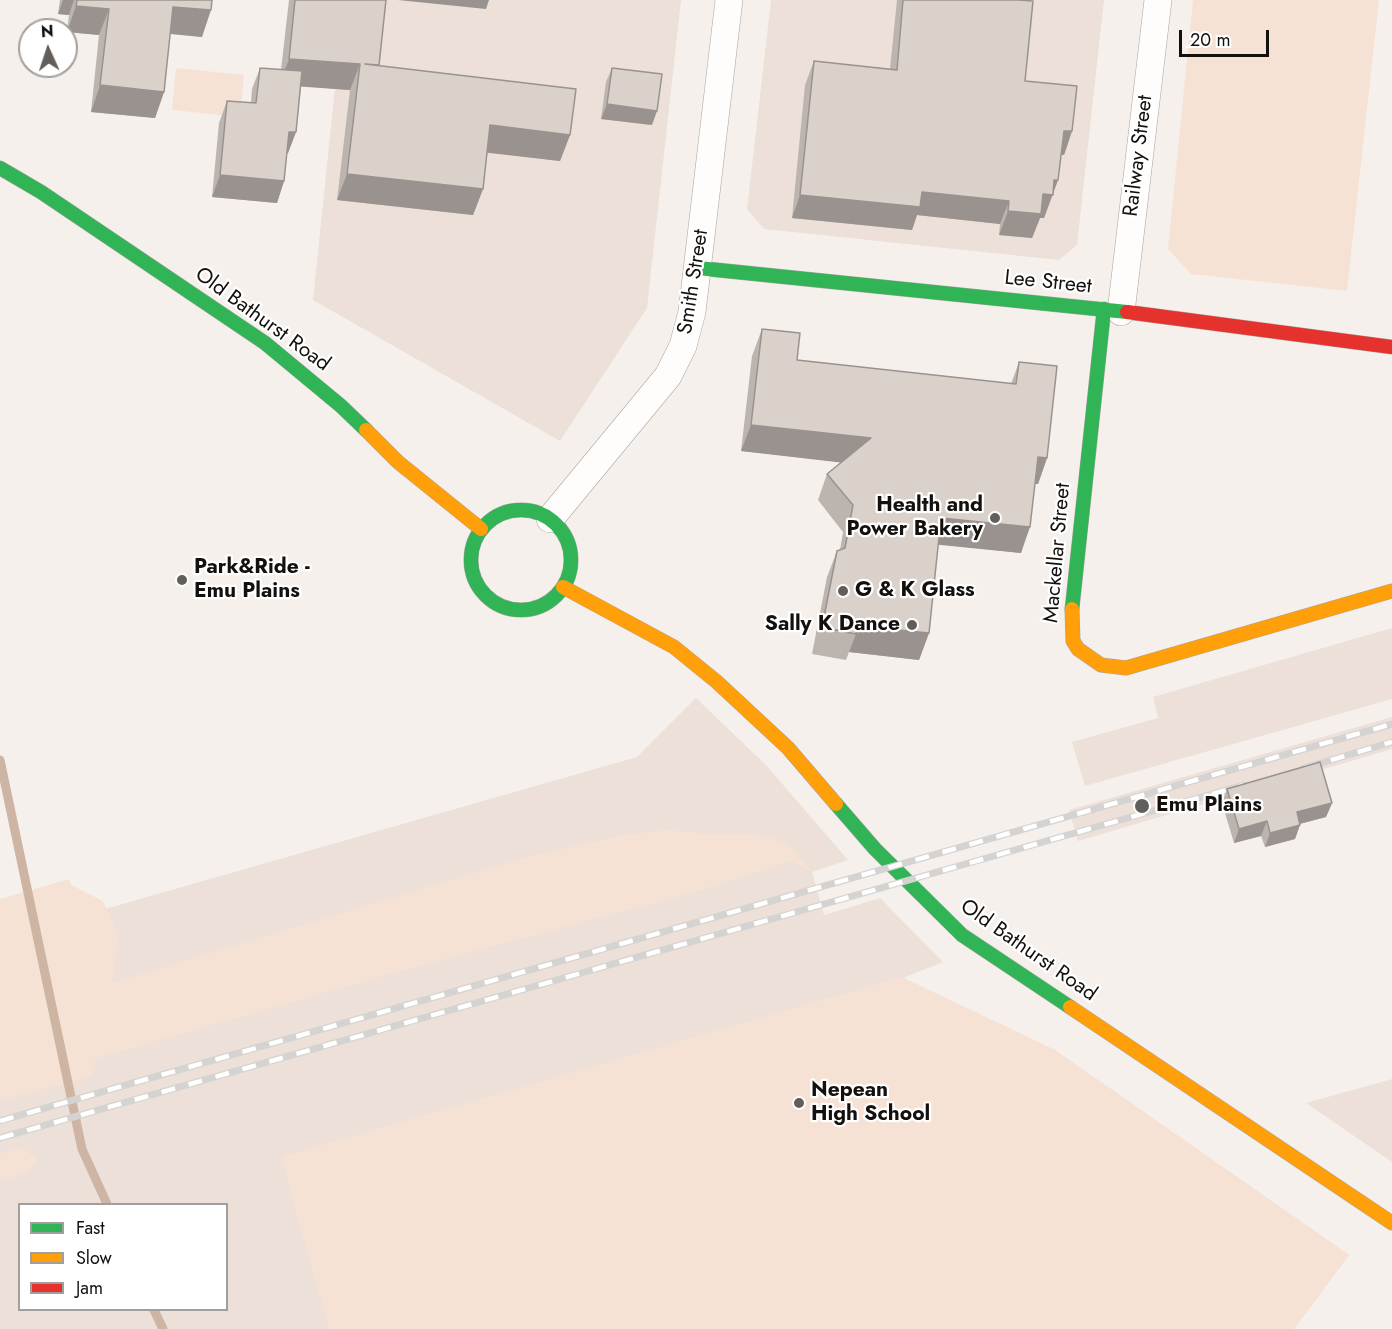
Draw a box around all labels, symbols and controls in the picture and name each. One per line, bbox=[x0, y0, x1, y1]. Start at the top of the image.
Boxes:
north arrow bbox=[18, 18, 78, 78]
scale bar bbox=[1182, 18, 1272, 56]
text: N bbox=[40, 20, 54, 43]
text: 20 m bbox=[1190, 27, 1230, 53]
street label: Railway Street bbox=[1119, 94, 1159, 218]
street label: Smith Street bbox=[673, 228, 715, 336]
street label: Old Bathurst Road bbox=[190, 263, 334, 377]
street label: Lee Street bbox=[1003, 266, 1093, 300]
street label: Mackellar Street bbox=[1039, 482, 1077, 624]
place label: Health and Power Bakery bbox=[847, 493, 983, 543]
marker: Health and Power Bakery bbox=[988, 511, 1002, 525]
place label: Park&Ride - Emu Plains bbox=[194, 555, 310, 605]
marker: Park&Ride - Emu Plains bbox=[175, 573, 189, 587]
place label: G & K Glass bbox=[855, 578, 975, 604]
marker: G & K Glass bbox=[836, 584, 850, 598]
place label: Sally K Dance bbox=[765, 612, 900, 638]
marker: Sally K Dance bbox=[905, 618, 919, 632]
place label: Emu Plains bbox=[1156, 793, 1262, 819]
marker: Emu Plains bbox=[1133, 797, 1151, 815]
street label: Old Bathurst Road bbox=[955, 895, 1101, 1007]
place label: Nepean High School bbox=[811, 1078, 930, 1128]
marker: Nepean High School bbox=[792, 1096, 806, 1110]
legend bbox=[18, 1203, 228, 1311]
text: Fast bbox=[76, 1215, 105, 1241]
text: Slow bbox=[76, 1245, 112, 1271]
text: Jam bbox=[76, 1275, 103, 1301]

